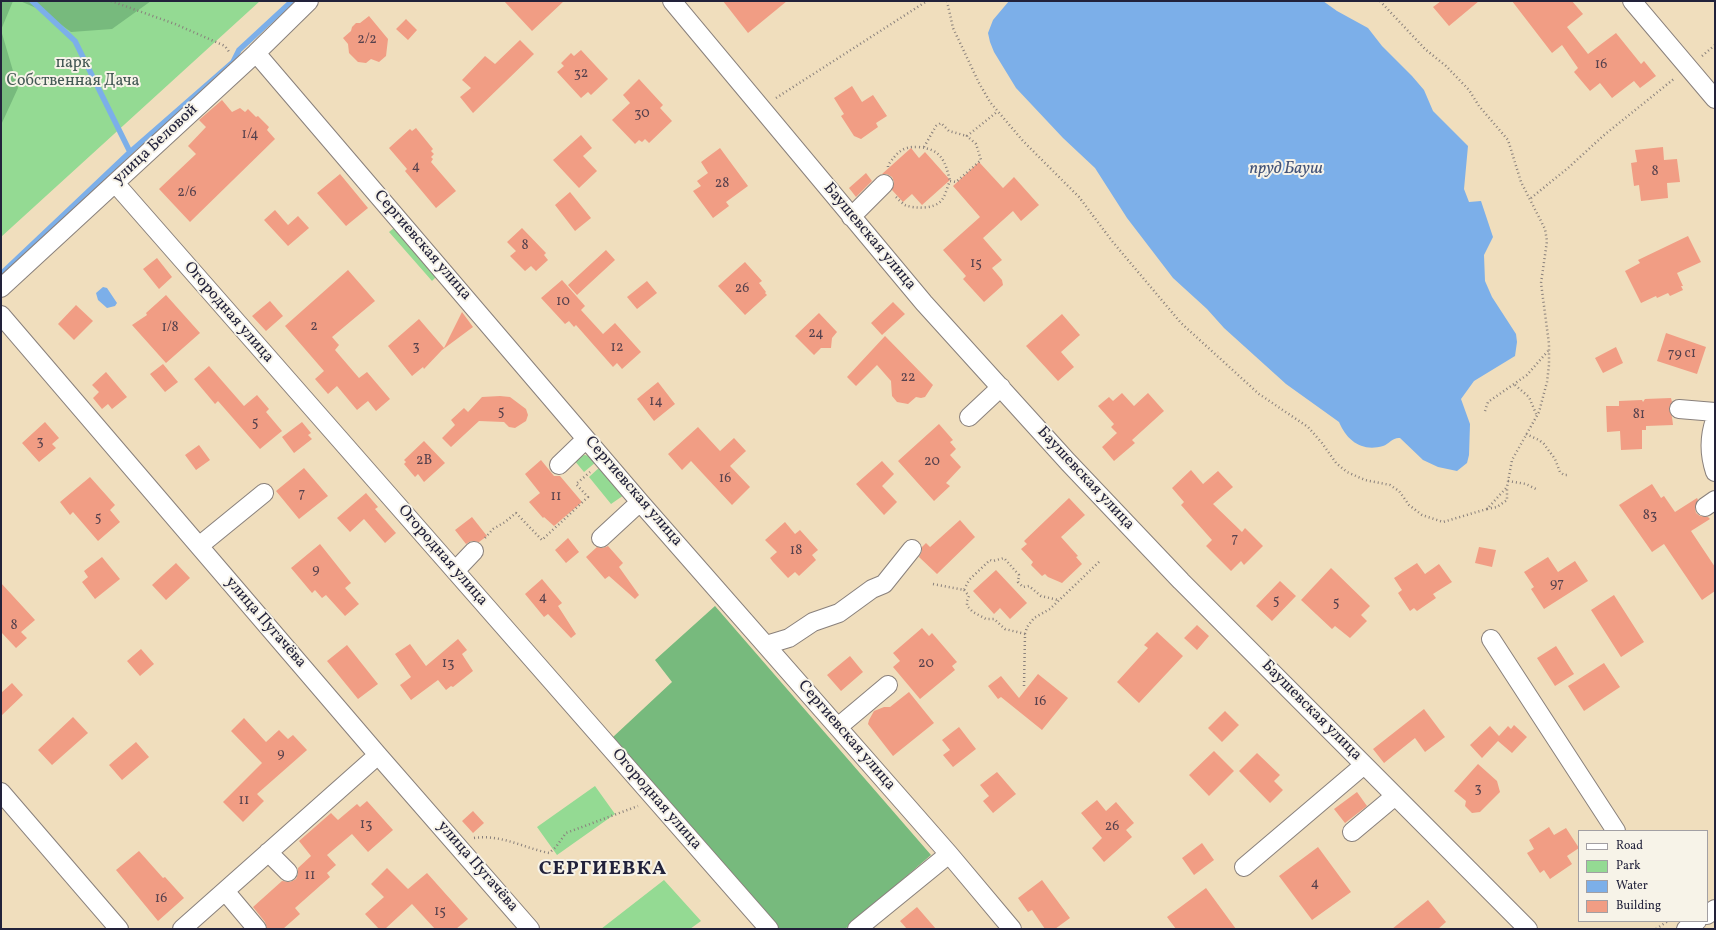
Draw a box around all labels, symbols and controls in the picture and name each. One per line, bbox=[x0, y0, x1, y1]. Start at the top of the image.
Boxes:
house number: 2/2 bbox=[357, 32, 377, 48]
park label: парк Собственная Дача bbox=[7, 54, 139, 92]
house number: 16 bbox=[1595, 57, 1607, 73]
house number: 32 bbox=[574, 66, 588, 82]
street label: улица Беловой bbox=[110, 101, 202, 189]
house number: 30 bbox=[634, 106, 650, 122]
house number: 1/4 bbox=[241, 127, 259, 143]
house number: 4 bbox=[412, 159, 420, 175]
water label: пруд Бауш bbox=[1249, 160, 1323, 180]
house number: 8 bbox=[1651, 164, 1659, 180]
house number: 28 bbox=[715, 176, 729, 192]
street label: Баушевская улица bbox=[818, 179, 920, 295]
house number: 2/6 bbox=[177, 185, 197, 201]
street label: Сергиевская улица bbox=[369, 187, 475, 305]
house number: 8 bbox=[521, 238, 529, 254]
house number: 15 bbox=[970, 256, 982, 272]
street label: Огородная улица bbox=[179, 259, 277, 367]
house number: 26 bbox=[735, 281, 749, 297]
house number: 10 bbox=[556, 294, 570, 310]
house number: 2 bbox=[310, 319, 318, 335]
house number: 1/8 bbox=[161, 320, 179, 336]
house number: 24 bbox=[808, 326, 824, 342]
house number: 3 bbox=[412, 339, 420, 355]
house number: 12 bbox=[611, 340, 623, 356]
house number: 79 с1 bbox=[1668, 346, 1696, 362]
house number: 22 bbox=[900, 370, 916, 386]
house number: 14 bbox=[649, 394, 663, 410]
house number: 5 bbox=[498, 404, 504, 420]
house number: 81 bbox=[1633, 407, 1645, 423]
house number: 5 bbox=[252, 415, 258, 431]
street label: Баушевская улица bbox=[1032, 423, 1138, 535]
street label: Сергиевская улица bbox=[580, 433, 686, 551]
house number: 3 bbox=[36, 434, 44, 450]
house number: 2В bbox=[416, 453, 432, 469]
house number: 20 bbox=[924, 454, 940, 470]
house number: 16 bbox=[719, 471, 731, 487]
house number: 7 bbox=[299, 486, 305, 502]
house number: 11 bbox=[551, 489, 561, 505]
street label: Огородная улица bbox=[393, 502, 491, 610]
house number: 83 bbox=[1643, 508, 1657, 524]
house number: 5 bbox=[95, 510, 101, 526]
house number: 7 bbox=[1232, 531, 1238, 547]
house number: 18 bbox=[790, 543, 802, 559]
house number: 9 bbox=[312, 562, 320, 578]
street label: улица Пугачёва bbox=[220, 574, 310, 672]
house number: 97 bbox=[1550, 576, 1564, 592]
house number: 4 bbox=[539, 590, 547, 606]
house number: 5 bbox=[1273, 593, 1279, 609]
house number: 5 bbox=[1333, 595, 1339, 611]
house number: 8 bbox=[10, 618, 18, 634]
house number: 13 bbox=[442, 656, 454, 672]
house number: 20 bbox=[918, 656, 934, 672]
street label: Баушевская улица bbox=[1257, 657, 1365, 765]
street label: Сергиевская улица bbox=[793, 677, 899, 795]
house number: 16 bbox=[1034, 694, 1046, 710]
house number: 9 bbox=[277, 746, 285, 762]
street label: Огородная улица bbox=[607, 746, 705, 854]
house number: 3 bbox=[1474, 781, 1482, 797]
house number: 11 bbox=[239, 793, 249, 809]
house number: 13 bbox=[360, 817, 372, 833]
street label: улица Пугачёва bbox=[432, 818, 522, 916]
house number: 26 bbox=[1105, 819, 1119, 835]
legend bbox=[1578, 830, 1708, 922]
text: Road bbox=[1616, 838, 1643, 854]
district label: СЕРГИЕВКА bbox=[539, 858, 667, 882]
text: Park bbox=[1616, 858, 1641, 874]
house number: 11 bbox=[305, 868, 315, 884]
house number: 4 bbox=[1311, 876, 1319, 892]
text: Water bbox=[1616, 878, 1648, 894]
house number: 16 bbox=[155, 891, 167, 907]
text: Building bbox=[1616, 898, 1661, 914]
house number: 15 bbox=[434, 904, 446, 920]

